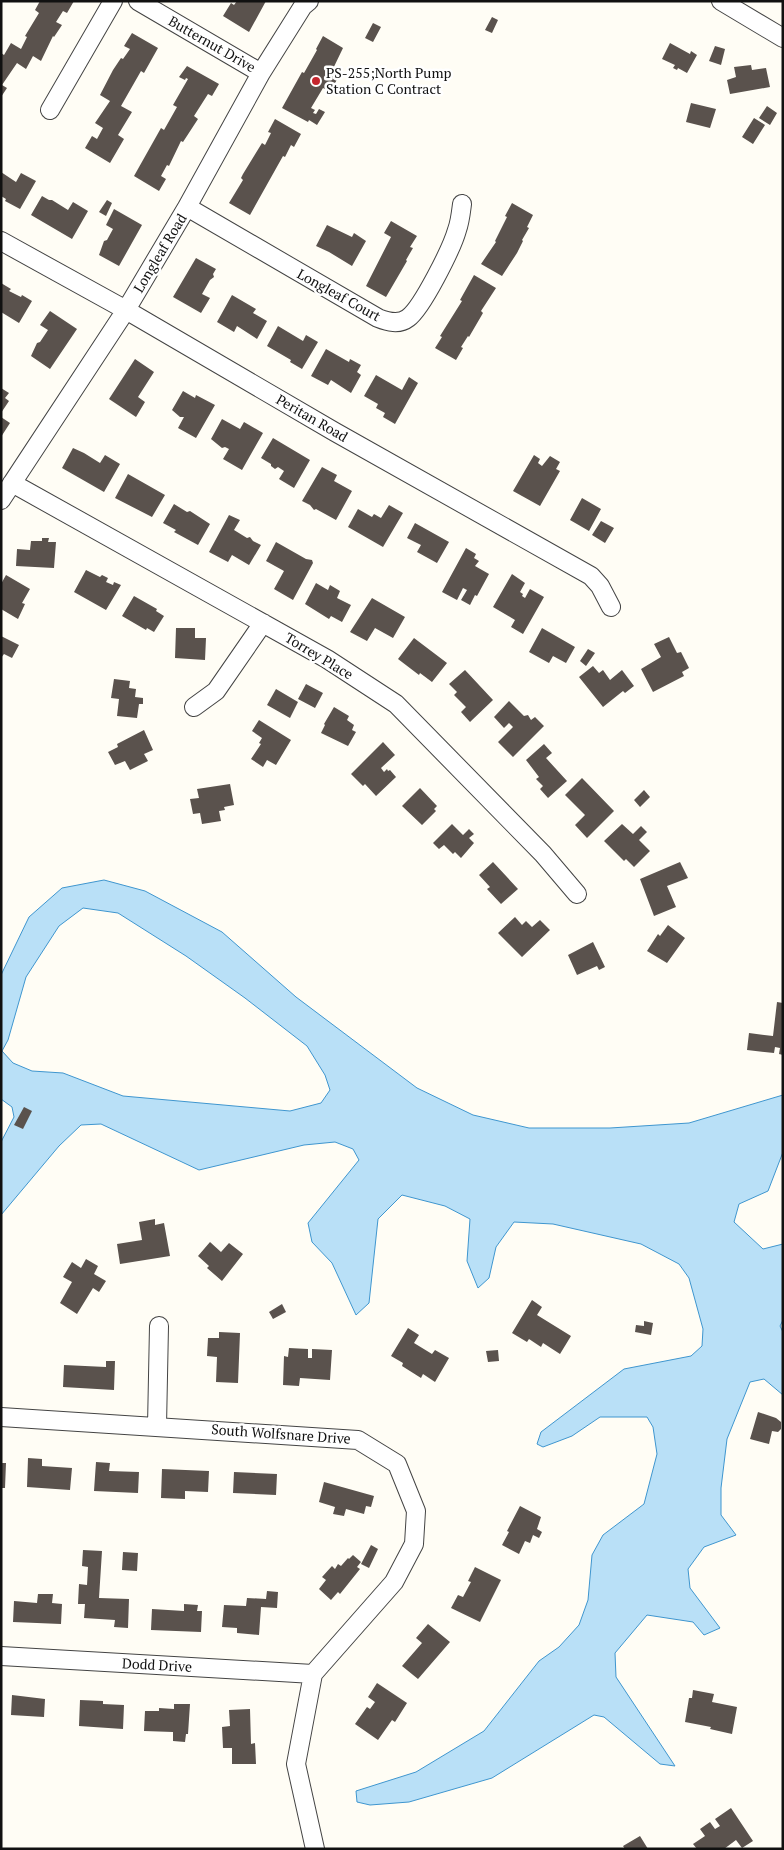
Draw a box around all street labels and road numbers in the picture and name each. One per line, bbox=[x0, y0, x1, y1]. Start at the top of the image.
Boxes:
street label: Butternut Drive bbox=[165, 11, 259, 76]
street label: Longleaf Road bbox=[129, 210, 191, 296]
street label: Longleaf Court bbox=[294, 264, 385, 326]
street label: Peritan Road bbox=[273, 389, 352, 446]
street label: Torrey Place bbox=[282, 628, 357, 683]
street label: South Wolfsnare Drive bbox=[211, 1419, 351, 1448]
street label: Dodd Drive bbox=[122, 1653, 192, 1676]

